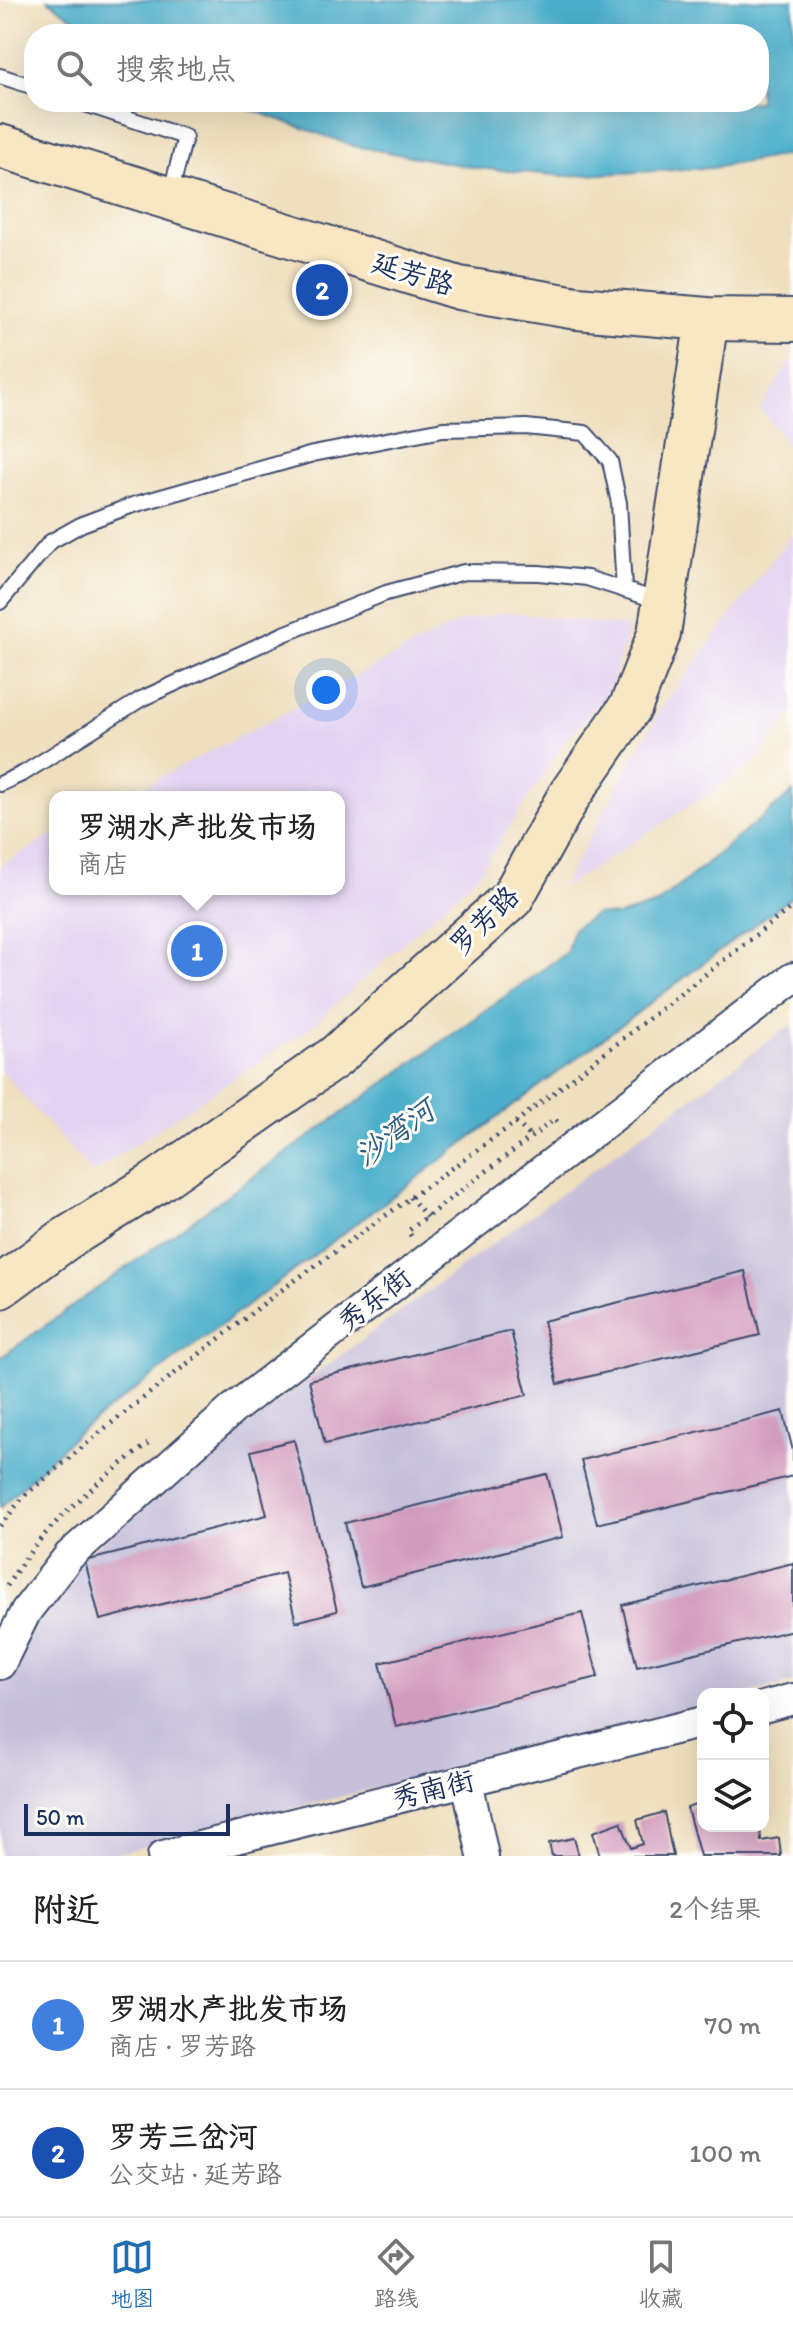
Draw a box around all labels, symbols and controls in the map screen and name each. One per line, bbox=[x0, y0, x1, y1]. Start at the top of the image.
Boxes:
search box bbox=[24, 24, 769, 112]
icon: search bbox=[52, 46, 96, 90]
text: 搜索地点 bbox=[116, 50, 236, 87]
street label: 延芳路 bbox=[368, 244, 458, 302]
pin: 2 bbox=[296, 260, 348, 320]
your location bbox=[306, 670, 346, 710]
popup bbox=[49, 791, 345, 895]
text: 罗湖水产批发市场 bbox=[77, 808, 317, 845]
text: 商店 bbox=[77, 848, 129, 880]
street label: 罗芳路 bbox=[442, 878, 526, 962]
pin: 1 bbox=[171, 921, 223, 981]
water label: 沙湾河 bbox=[347, 1088, 446, 1174]
street label: 秀东街 bbox=[330, 1260, 418, 1338]
map controls bbox=[697, 1688, 769, 1832]
button: locate bbox=[697, 1688, 769, 1760]
button: layers bbox=[697, 1760, 769, 1832]
street label: 秀南街 bbox=[388, 1762, 478, 1816]
scale bar bbox=[24, 1800, 230, 1836]
text: 50 m bbox=[36, 1804, 85, 1831]
text: 附近 bbox=[32, 1889, 100, 1930]
text: 2个结果 bbox=[669, 1893, 761, 1925]
text: 罗湖水产批发市场 bbox=[108, 1990, 348, 2027]
text: 1 bbox=[52, 2009, 64, 2041]
text: 70 m bbox=[704, 2009, 761, 2041]
text: 商店 · 罗芳路 bbox=[108, 2030, 256, 2062]
text: 罗芳三岔河 bbox=[108, 2118, 258, 2155]
text: 2 bbox=[51, 2137, 65, 2169]
text: 100 m bbox=[689, 2137, 761, 2169]
text: 公交站 · 延芳路 bbox=[108, 2158, 282, 2190]
tab: 地图 bbox=[110, 2235, 154, 2312]
tab: 路线 bbox=[374, 2235, 419, 2312]
tab: 收藏 bbox=[639, 2235, 683, 2312]

